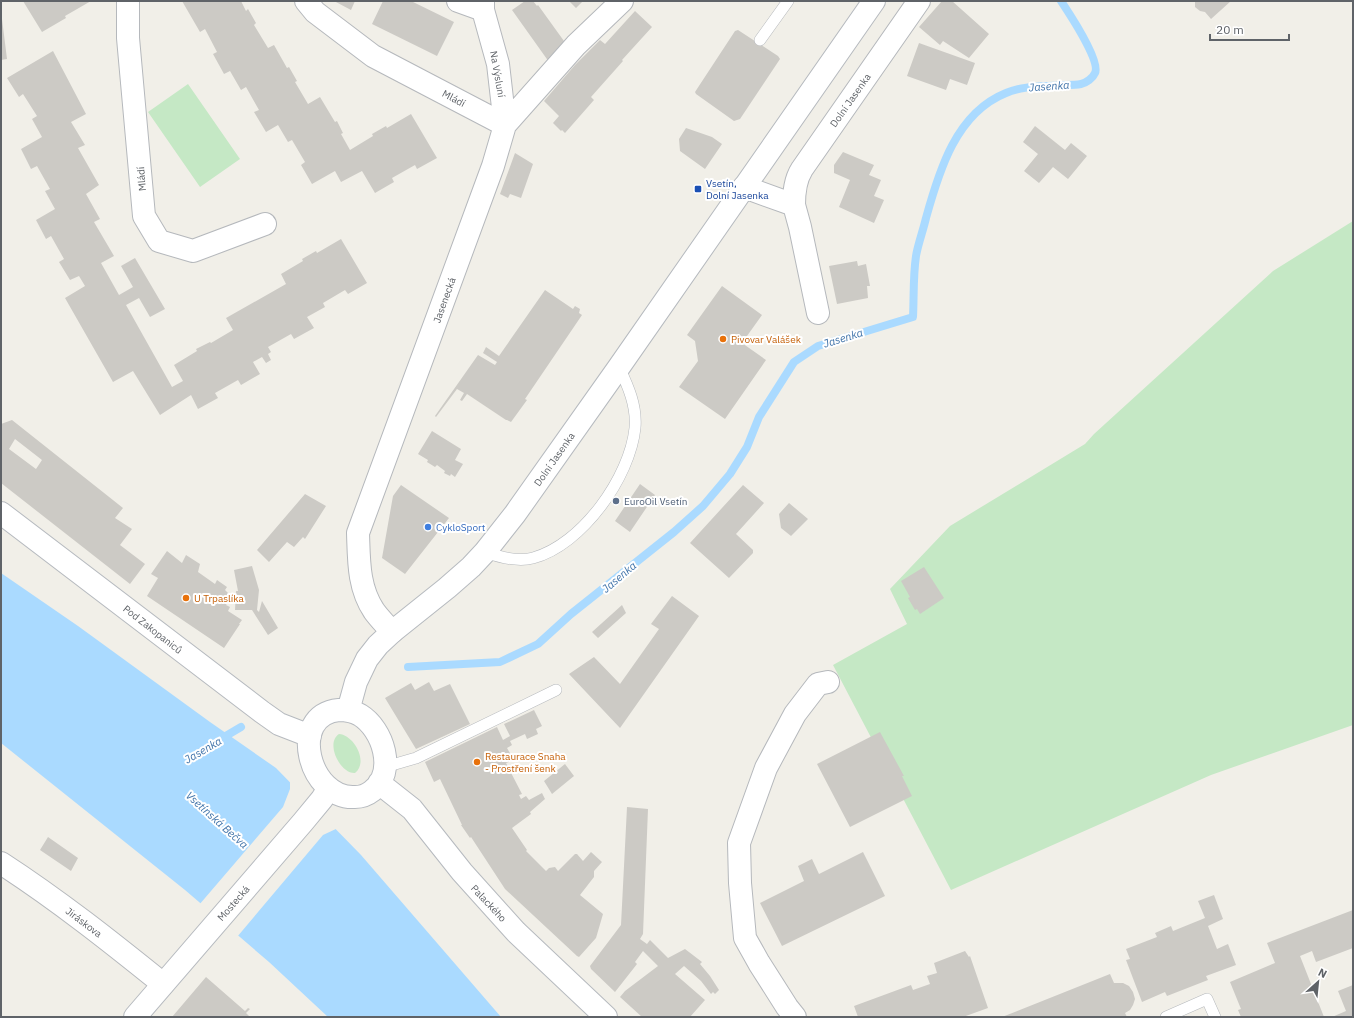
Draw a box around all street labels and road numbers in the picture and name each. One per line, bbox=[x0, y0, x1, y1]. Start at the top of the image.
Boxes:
street label: Na Výsluní bbox=[487, 50, 508, 99]
street label: Dolní Jasenka bbox=[827, 70, 874, 130]
street label: Mládí bbox=[440, 87, 468, 110]
street label: Mládí bbox=[134, 166, 149, 192]
street label: Jasenecká bbox=[430, 275, 459, 325]
street label: Dolní Jasenka bbox=[531, 429, 578, 489]
street label: Pod Zakopaniců bbox=[121, 602, 185, 657]
street label: Mostecká bbox=[214, 882, 253, 924]
street label: Palackého bbox=[468, 882, 509, 925]
street label: Jiráskova bbox=[63, 904, 105, 941]

